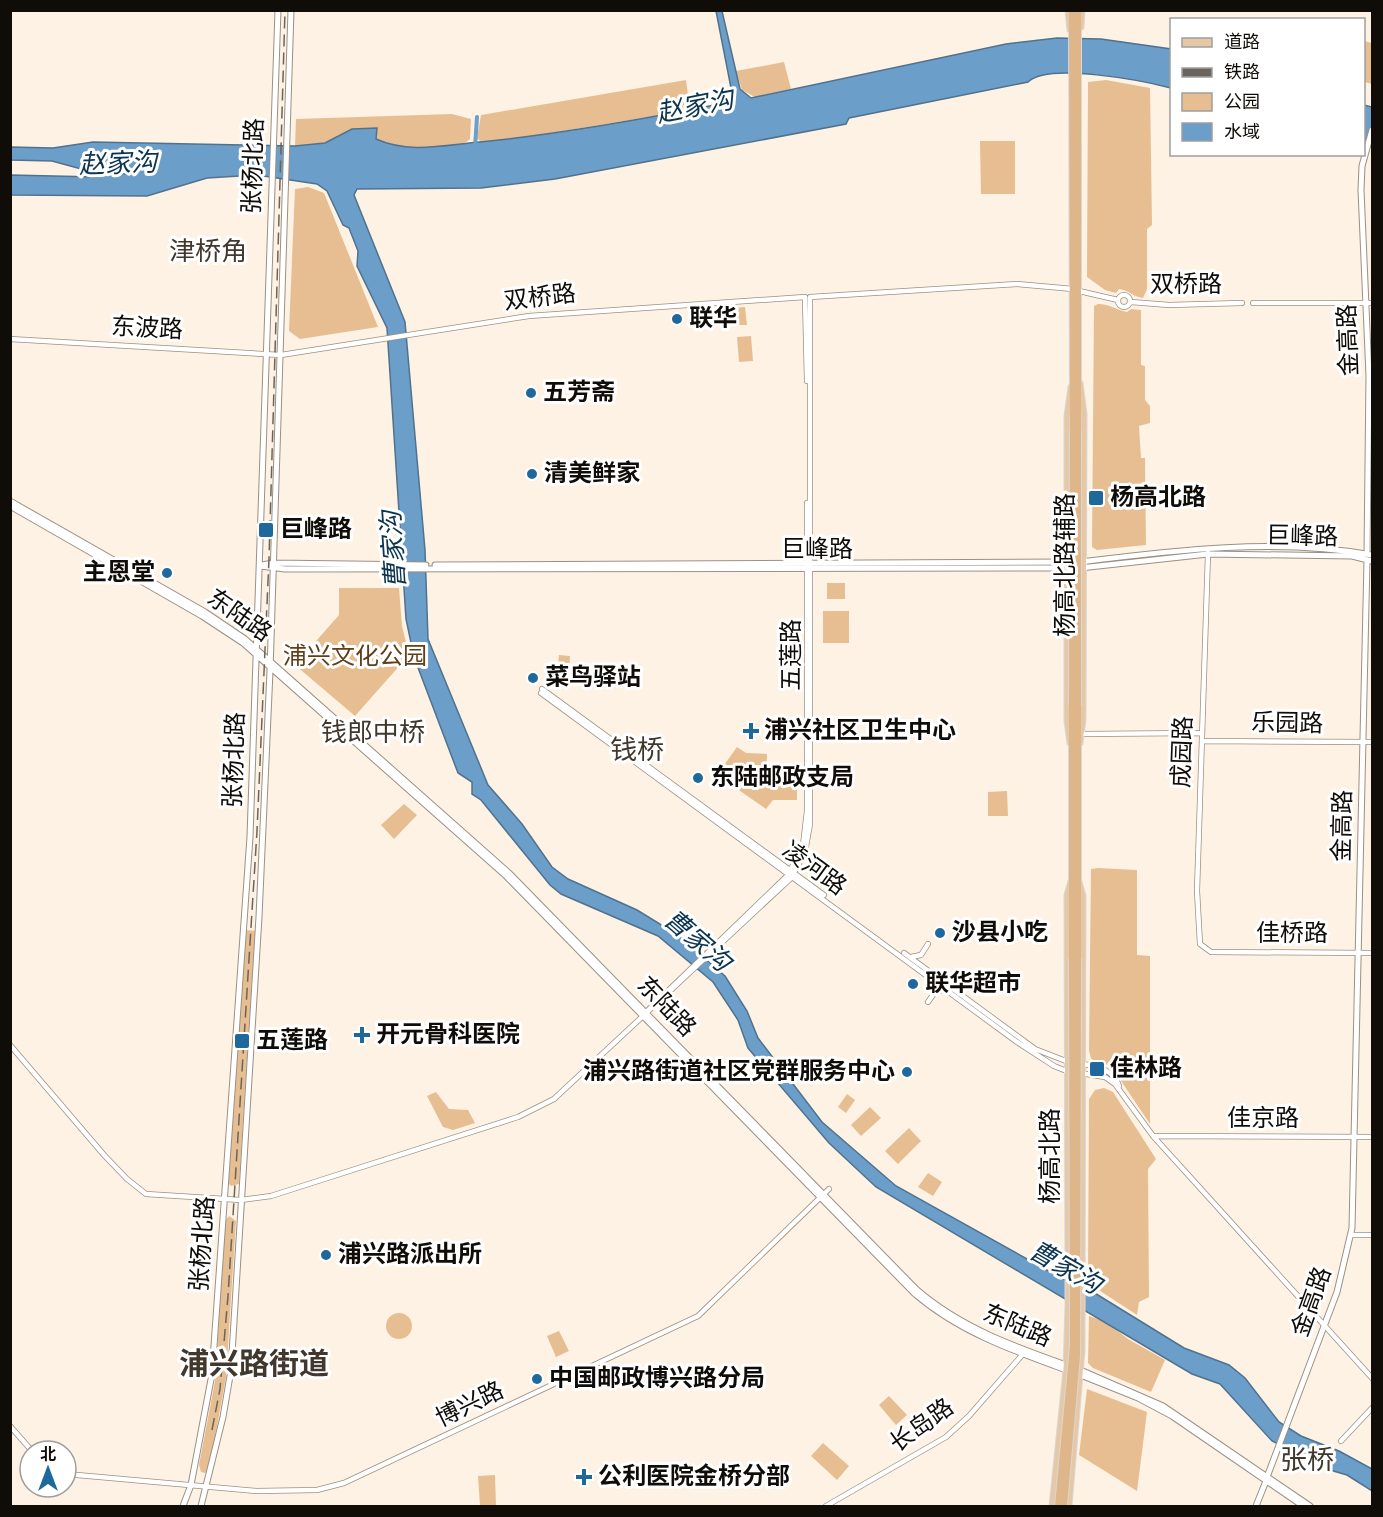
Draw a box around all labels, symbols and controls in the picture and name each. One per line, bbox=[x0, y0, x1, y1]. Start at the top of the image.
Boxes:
legend bbox=[1170, 18, 1365, 156]
text: 道路 bbox=[1224, 32, 1260, 52]
text: 铁路 bbox=[1224, 62, 1260, 82]
water label: 赵家沟 bbox=[654, 84, 739, 127]
text: 公园 bbox=[1224, 93, 1260, 112]
street label: 张杨北路 bbox=[238, 118, 268, 214]
text: 水域 bbox=[1224, 123, 1260, 142]
water label: 赵家沟 bbox=[78, 148, 160, 178]
district label: 津桥角 bbox=[169, 238, 247, 265]
street label: 双桥路 bbox=[1150, 271, 1222, 297]
street label: 双桥路 bbox=[503, 280, 577, 314]
street label: 金高路 bbox=[1334, 304, 1362, 376]
place label: 联华 bbox=[689, 305, 737, 331]
marker: 联华 bbox=[670, 312, 684, 326]
street label: 东波路 bbox=[110, 313, 184, 343]
place label: 五芳斋 bbox=[543, 379, 615, 405]
marker: 五芳斋 bbox=[524, 386, 538, 400]
place label: 清美鲜家 bbox=[544, 460, 640, 486]
marker: 清美鲜家 bbox=[525, 467, 539, 481]
place label: 杨高北路 bbox=[1110, 484, 1206, 510]
marker: 杨高北路 bbox=[1087, 489, 1105, 507]
street label: 杨高北路辅路 bbox=[1052, 493, 1078, 637]
water label: 曹家沟 bbox=[376, 507, 410, 590]
place label: 巨峰路 bbox=[280, 516, 352, 542]
marker: 巨峰路 bbox=[257, 521, 275, 539]
street label: 巨峰路 bbox=[1266, 522, 1338, 550]
street label: 巨峰路 bbox=[781, 536, 853, 562]
place label: 主恩堂 bbox=[83, 559, 155, 585]
marker: 主恩堂 bbox=[160, 566, 174, 580]
street label: 东陆路 bbox=[203, 584, 277, 646]
street label: 五莲路 bbox=[778, 619, 804, 691]
park label: 浦兴文化公园 bbox=[283, 643, 427, 669]
place label: 菜鸟驿站 bbox=[545, 664, 641, 690]
marker: 菜鸟驿站 bbox=[526, 671, 540, 685]
street label: 乐园路 bbox=[1251, 709, 1323, 737]
street label: 张杨北路 bbox=[219, 712, 249, 808]
street label: 成园路 bbox=[1168, 716, 1196, 788]
place label: 浦兴社区卫生中心 bbox=[764, 717, 956, 743]
district label: 钱郎中桥 bbox=[321, 719, 425, 746]
marker: 浦兴社区卫生中心 bbox=[742, 722, 760, 740]
district label: 钱桥 bbox=[610, 736, 664, 764]
place label: 东陆邮政支局 bbox=[710, 764, 854, 790]
marker: 东陆邮政支局 bbox=[691, 771, 705, 785]
street label: 金高路 bbox=[1328, 790, 1356, 862]
street label: 凌河路 bbox=[778, 837, 851, 900]
water label: 曹家沟 bbox=[659, 904, 739, 978]
place label: 沙县小吃 bbox=[952, 919, 1048, 945]
street label: 佳桥路 bbox=[1256, 920, 1328, 946]
marker: 沙县小吃 bbox=[933, 926, 947, 940]
place label: 联华超市 bbox=[925, 970, 1021, 996]
street label: 东陆路 bbox=[632, 971, 701, 1041]
marker: 联华超市 bbox=[906, 977, 920, 991]
place label: 开元骨科医院 bbox=[376, 1021, 520, 1047]
marker: 开元骨科医院 bbox=[353, 1026, 371, 1044]
place label: 五莲路 bbox=[256, 1027, 328, 1053]
marker: 五莲路 bbox=[233, 1032, 251, 1050]
place label: 佳林路 bbox=[1110, 1055, 1182, 1081]
place label: 浦兴路街道社区党群服务中心 bbox=[583, 1058, 895, 1084]
marker: 佳林路 bbox=[1088, 1060, 1106, 1078]
marker: 浦兴路街道社区党群服务中心 bbox=[900, 1065, 914, 1079]
street label: 佳京路 bbox=[1227, 1105, 1299, 1131]
street label: 杨高北路 bbox=[1037, 1108, 1063, 1204]
street label: 张杨北路 bbox=[186, 1195, 218, 1293]
water label: 曹家沟 bbox=[1025, 1236, 1109, 1300]
place label: 浦兴路派出所 bbox=[338, 1241, 482, 1267]
marker: 浦兴路派出所 bbox=[319, 1248, 333, 1262]
street label: 金高路 bbox=[1287, 1263, 1336, 1340]
street label: 东陆路 bbox=[979, 1299, 1056, 1351]
district label: 浦兴路街道 bbox=[179, 1348, 329, 1380]
place label: 中国邮政博兴路分局 bbox=[549, 1365, 765, 1391]
marker: 中国邮政博兴路分局 bbox=[530, 1372, 544, 1386]
street label: 博兴路 bbox=[432, 1377, 508, 1432]
street label: 长岛路 bbox=[885, 1394, 958, 1457]
north arrow bbox=[18, 1439, 78, 1499]
text: 北 bbox=[40, 1446, 56, 1463]
district label: 张桥 bbox=[1280, 1446, 1334, 1474]
place label: 公利医院金桥分部 bbox=[598, 1463, 790, 1489]
marker: 公利医院金桥分部 bbox=[575, 1468, 593, 1486]

